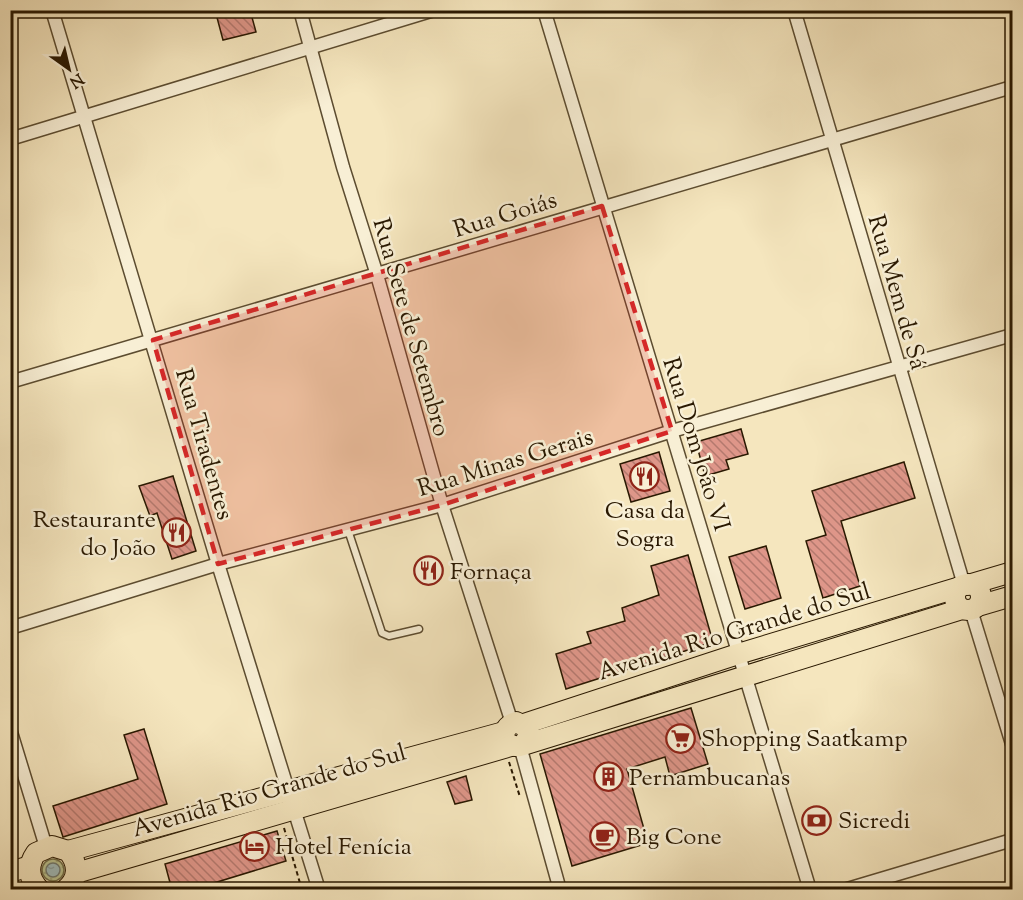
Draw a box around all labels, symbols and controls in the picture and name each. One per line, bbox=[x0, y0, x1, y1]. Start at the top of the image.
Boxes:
north arrow bbox=[39, 39, 99, 99]
text: N bbox=[64, 66, 88, 93]
street label: Rua Goiás bbox=[450, 184, 562, 248]
street label: Rua Mem de Sá bbox=[858, 211, 934, 374]
street label: Rua Sete de Setembro bbox=[363, 214, 458, 441]
street label: Rua Dom João VI bbox=[653, 354, 738, 536]
street label: Rua Tiradentes bbox=[165, 365, 241, 524]
street label: Rua Minas Gerais bbox=[413, 421, 598, 507]
restaurant icon: Casa da Sogra bbox=[629, 461, 661, 493]
place label: Casa da Sogra bbox=[605, 495, 685, 557]
place label: Restaurante do João bbox=[33, 504, 156, 566]
restaurant icon: Restaurante do João bbox=[161, 517, 193, 549]
restaurant icon: Fornaça bbox=[413, 555, 445, 587]
place label: Fornaça bbox=[450, 556, 532, 590]
street label: Avenida Rio Grande do Sul bbox=[594, 575, 875, 691]
supermarket icon: Shopping Saatkamp bbox=[664, 722, 696, 754]
place label: Shopping Saatkamp bbox=[701, 723, 908, 757]
street label: Avenida Rio Grande do Sul bbox=[129, 736, 411, 847]
building icon: Pernambucanas bbox=[592, 761, 624, 793]
place label: Pernambucanas bbox=[629, 762, 790, 796]
bank icon: Sicredi bbox=[801, 804, 833, 836]
place label: Sicredi bbox=[838, 805, 911, 839]
cafe icon: Big Cone bbox=[589, 820, 621, 852]
place label: Big Cone bbox=[626, 821, 722, 855]
hotel icon: Hotel Fenícia bbox=[238, 830, 270, 862]
place label: Hotel Fenícia bbox=[275, 831, 412, 865]

